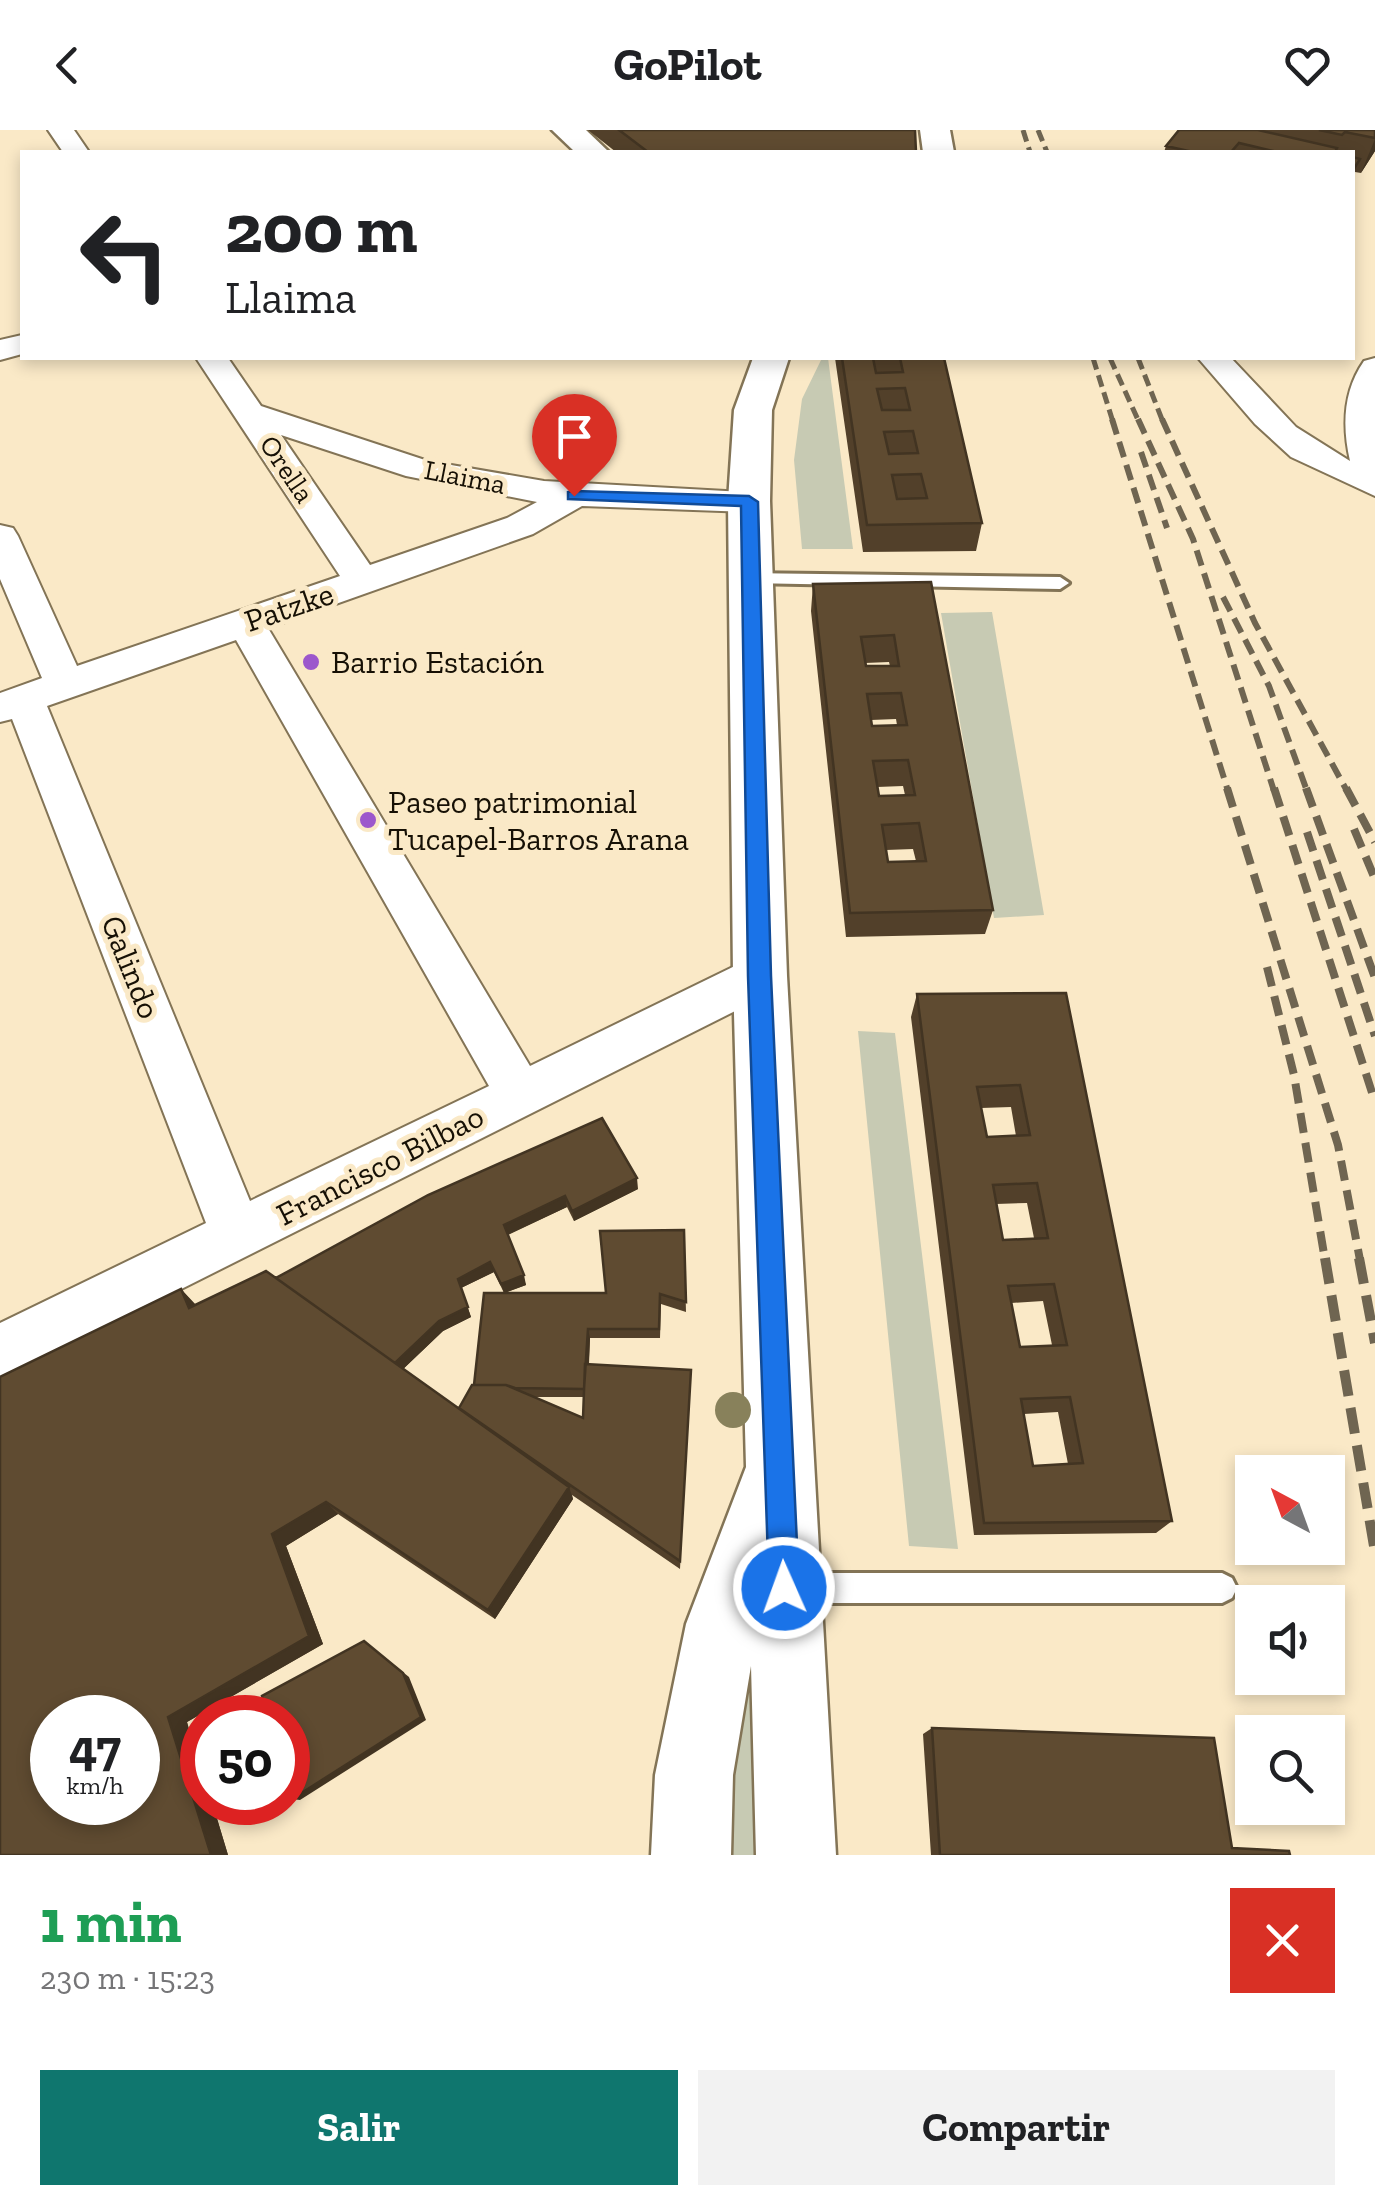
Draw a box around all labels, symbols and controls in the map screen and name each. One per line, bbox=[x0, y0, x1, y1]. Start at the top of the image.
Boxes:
icon: back bbox=[40, 38, 95, 93]
text: GoPilot bbox=[614, 38, 761, 92]
icon: heart bbox=[1280, 38, 1335, 93]
text: 200 m bbox=[225, 186, 418, 270]
icon: left bbox=[60, 190, 190, 320]
text: Llaima bbox=[225, 271, 356, 325]
pin bbox=[532, 394, 617, 497]
icon: arrive bbox=[547, 409, 602, 464]
street label: Orella bbox=[253, 429, 322, 509]
street label: Llaima bbox=[422, 453, 509, 501]
street label: Patzke bbox=[240, 574, 338, 640]
place label: Barrio Estación bbox=[331, 643, 545, 681]
marker: Barrio Estación bbox=[300, 651, 322, 673]
place label: Paseo patrimonial Tucapel-Barros Arana bbox=[388, 783, 689, 858]
marker: Paseo patrimonial Tucapel-Barros Arana bbox=[357, 809, 379, 831]
street label: Galindo bbox=[93, 910, 169, 1024]
street label: Francisco Bilbao bbox=[270, 1097, 490, 1233]
north arrow bbox=[1235, 1455, 1345, 1565]
map controls bbox=[1235, 1455, 1345, 1825]
position arrow bbox=[732, 1536, 836, 1640]
button: sound bbox=[1235, 1585, 1345, 1695]
speed limit sign: 50 bbox=[180, 1695, 310, 1825]
button: search bbox=[1235, 1715, 1345, 1825]
text: 47 bbox=[69, 1718, 121, 1778]
text: km/h bbox=[66, 1770, 124, 1800]
text: 1 min bbox=[40, 1885, 182, 1957]
button: close bbox=[1230, 1888, 1335, 1993]
text: 230 m · 15:23 bbox=[40, 1959, 215, 1997]
button: Salir bbox=[40, 2070, 678, 2185]
button: Compartir bbox=[698, 2070, 1335, 2185]

